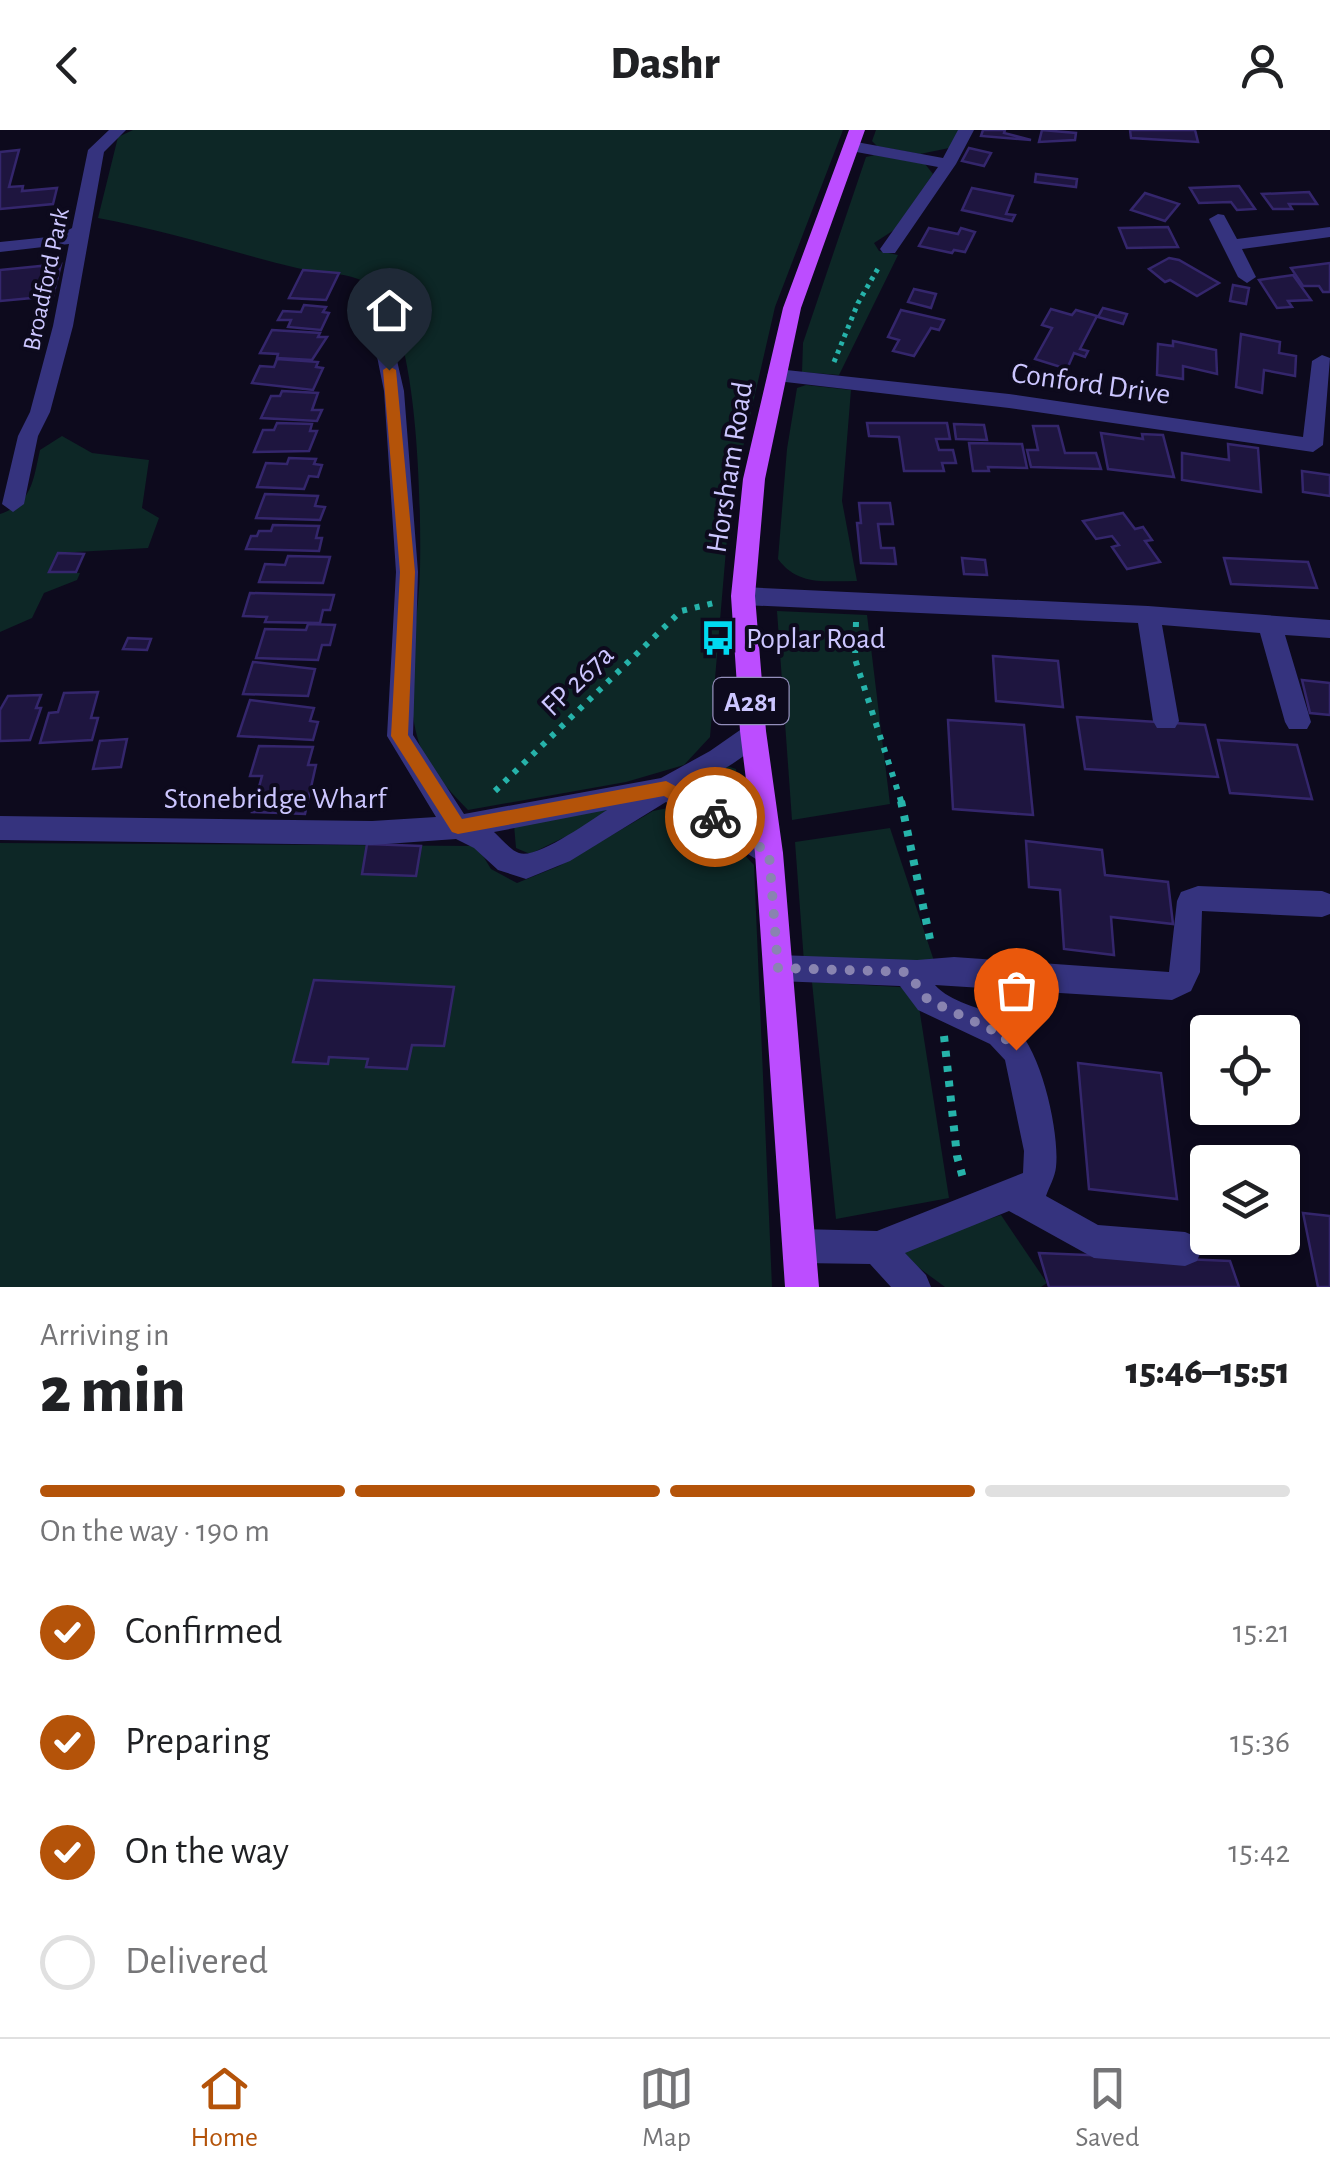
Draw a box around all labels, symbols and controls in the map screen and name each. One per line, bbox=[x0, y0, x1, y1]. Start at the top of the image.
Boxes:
icon: back bbox=[40, 38, 95, 93]
icon: person bbox=[1235, 38, 1290, 93]
text: Dashr bbox=[610, 42, 720, 87]
street label: Broadford Park bbox=[19, 205, 74, 353]
pin bbox=[347, 268, 432, 371]
icon: home bbox=[362, 283, 417, 338]
street label: Conford Drive bbox=[1009, 358, 1172, 410]
street label: Horsham Road bbox=[702, 379, 758, 555]
bus stop icon: Poplar Road bbox=[699, 619, 737, 657]
place label: Poplar Road bbox=[746, 624, 886, 654]
street label: FP 267a bbox=[536, 639, 620, 722]
road number: A281 bbox=[714, 678, 788, 724]
courier bbox=[665, 767, 765, 867]
street label: Stonebridge Wharf bbox=[164, 784, 388, 814]
icon: bike bbox=[688, 790, 743, 845]
pin bbox=[974, 948, 1059, 1051]
icon: bag bbox=[989, 963, 1044, 1018]
map controls bbox=[1190, 1015, 1300, 1255]
button: locate bbox=[1190, 1015, 1300, 1125]
button: layers bbox=[1190, 1145, 1300, 1255]
text: Arriving in bbox=[40, 1319, 169, 1351]
text: 15:46–15:51 bbox=[1125, 1353, 1290, 1391]
text: 2 min bbox=[40, 1359, 186, 1424]
text: On the way · 190 m bbox=[40, 1515, 270, 1547]
icon: check bbox=[40, 1605, 95, 1660]
text: Confirmed bbox=[125, 1613, 282, 1651]
text: 15:21 bbox=[1233, 1616, 1290, 1648]
icon: check bbox=[40, 1715, 95, 1770]
text: Preparing bbox=[125, 1723, 270, 1761]
text: 15:36 bbox=[1230, 1726, 1290, 1758]
icon: check bbox=[40, 1825, 95, 1880]
text: On the way bbox=[125, 1833, 289, 1871]
text: 15:42 bbox=[1228, 1836, 1290, 1868]
text: Delivered bbox=[125, 1943, 268, 1981]
tab: Home bbox=[191, 2061, 258, 2155]
tab: Map bbox=[639, 2061, 694, 2155]
tab: Saved bbox=[1075, 2061, 1139, 2155]

